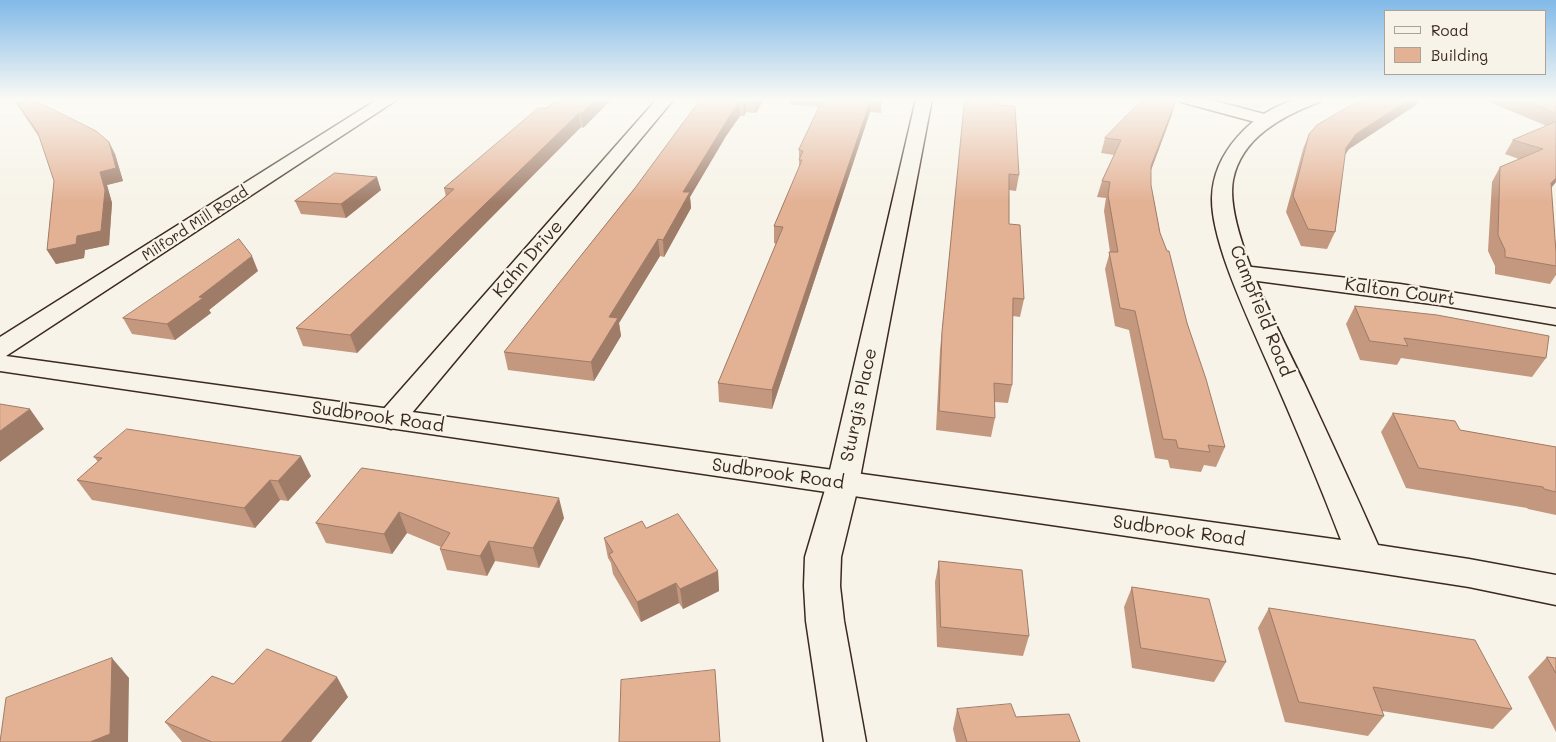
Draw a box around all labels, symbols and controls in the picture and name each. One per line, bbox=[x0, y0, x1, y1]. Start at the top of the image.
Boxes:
legend bbox=[1384, 10, 1546, 75]
text: Road bbox=[1431, 20, 1468, 40]
text: Building bbox=[1431, 45, 1488, 65]
street label: Milford Mill Road bbox=[138, 183, 252, 265]
street label: Kahn Drive bbox=[488, 216, 568, 302]
street label: Campfield Road bbox=[1225, 242, 1297, 380]
street label: Kalton Court bbox=[1343, 274, 1457, 310]
street label: Sturgis Place bbox=[836, 346, 882, 464]
street label: Sudbrook Road bbox=[310, 397, 446, 437]
street label: Sudbrook Road bbox=[710, 454, 846, 494]
street label: Sudbrook Road bbox=[1111, 511, 1247, 551]

